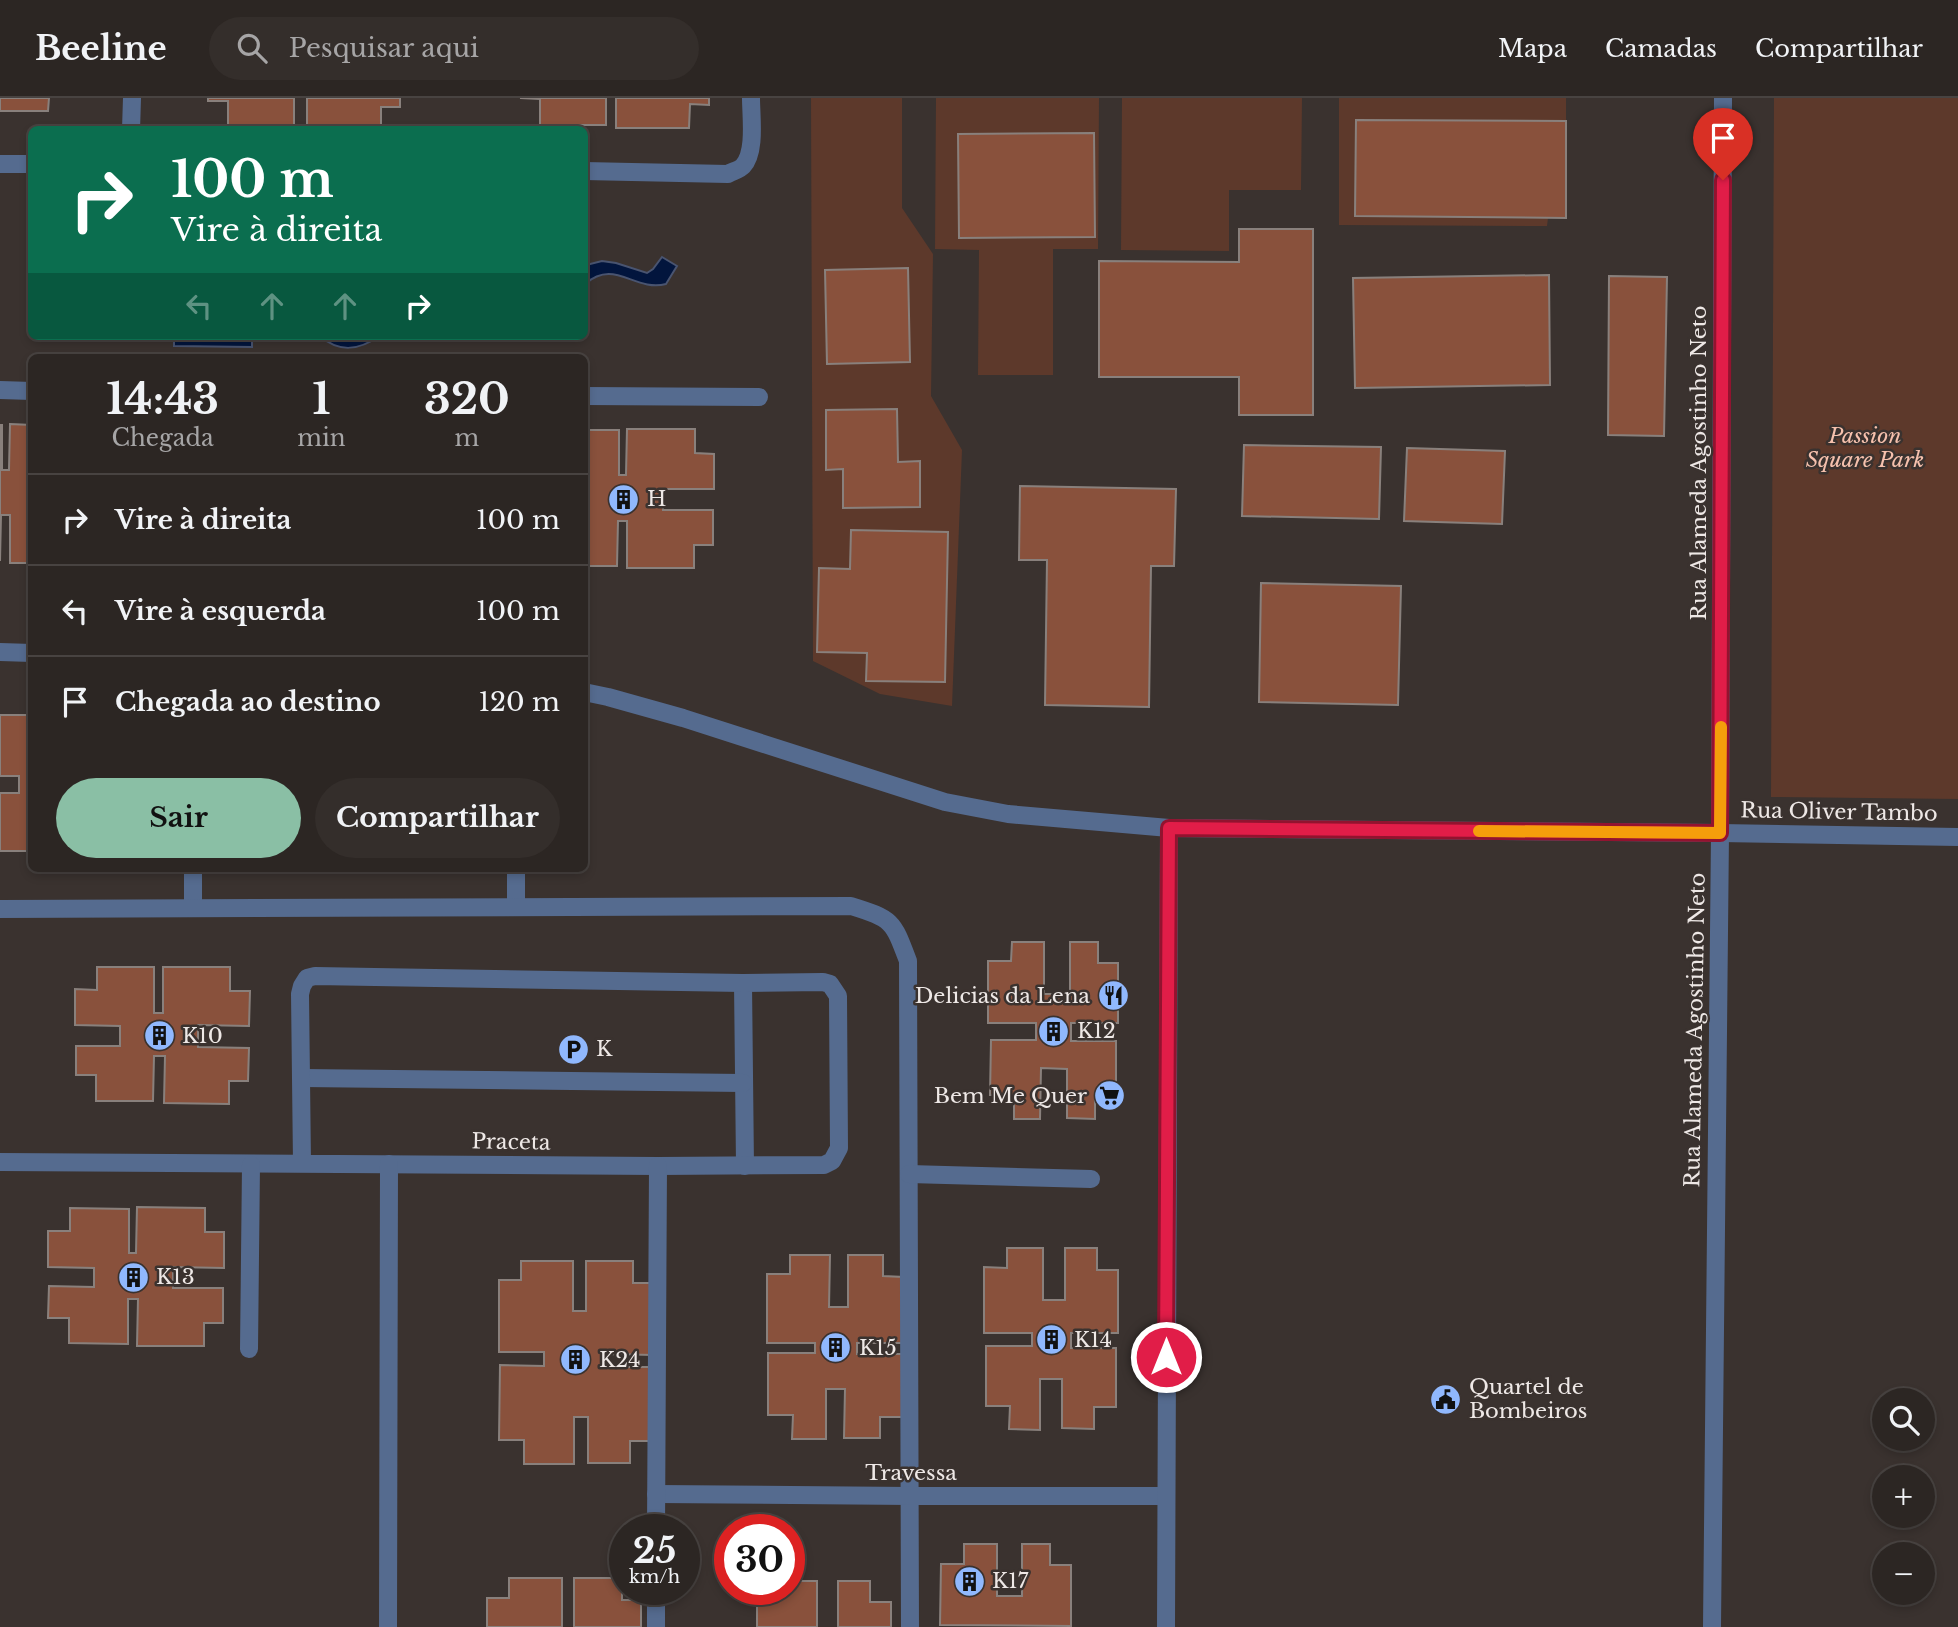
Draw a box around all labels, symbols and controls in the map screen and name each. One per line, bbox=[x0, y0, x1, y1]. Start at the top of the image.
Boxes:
search box bbox=[209, 17, 699, 80]
text: Beeline bbox=[35, 28, 167, 69]
icon: search bbox=[233, 29, 271, 67]
text: Pesquisar aqui bbox=[289, 32, 479, 64]
text: Mapa bbox=[1498, 34, 1567, 63]
text: Camadas bbox=[1605, 34, 1717, 63]
text: Compartilhar bbox=[1755, 34, 1923, 63]
pin bbox=[1693, 108, 1753, 180]
icon: arrive bbox=[1704, 119, 1742, 157]
text: 100 m bbox=[171, 149, 334, 210]
icon: right bbox=[56, 154, 147, 245]
text: Vire à direita bbox=[171, 210, 382, 250]
icon: left bbox=[180, 287, 218, 325]
icon: ahead bbox=[253, 287, 291, 325]
icon: ahead bbox=[326, 287, 364, 325]
icon: right bbox=[399, 287, 437, 325]
street label: Rua Alameda Agostinho Neto bbox=[1686, 306, 1712, 620]
text: 14:43 bbox=[106, 373, 219, 425]
text: 1 bbox=[312, 373, 331, 425]
text: 320 bbox=[424, 373, 510, 425]
park label: Passion Square Park bbox=[1806, 423, 1924, 473]
text: Chegada bbox=[112, 424, 214, 452]
text: min bbox=[297, 424, 346, 452]
text: m bbox=[454, 424, 479, 452]
building icon: H bbox=[607, 482, 641, 516]
place label: H bbox=[647, 486, 666, 512]
icon: right bbox=[56, 501, 94, 539]
text: Vire à direita bbox=[115, 504, 291, 536]
text: 100 m bbox=[476, 504, 560, 536]
icon: left bbox=[56, 592, 94, 630]
text: Vire à esquerda bbox=[115, 595, 326, 627]
text: 100 m bbox=[476, 595, 560, 627]
icon: arrive bbox=[56, 683, 94, 721]
text: Chegada ao destino bbox=[115, 686, 381, 718]
text: 120 m bbox=[478, 686, 560, 718]
button: Sair bbox=[56, 778, 301, 858]
button: Compartilhar bbox=[315, 778, 560, 858]
street label: Rua Oliver Tambo bbox=[1740, 797, 1938, 827]
street label: Rua Alameda Agostinho Neto bbox=[1679, 872, 1711, 1188]
restaurant icon: Delicias da Lena bbox=[1096, 979, 1130, 1013]
place label: Delicias da Lena bbox=[915, 983, 1090, 1009]
building icon: K12 bbox=[1037, 1014, 1071, 1048]
place label: K12 bbox=[1077, 1018, 1116, 1044]
building icon: K10 bbox=[142, 1019, 176, 1053]
place label: K10 bbox=[182, 1023, 223, 1049]
parking icon: K bbox=[556, 1032, 590, 1066]
place label: K bbox=[596, 1036, 613, 1062]
supermarket icon: Bem Me Quer bbox=[1093, 1079, 1127, 1113]
place label: Bem Me Quer bbox=[934, 1083, 1087, 1109]
street label: Praceta bbox=[471, 1128, 551, 1156]
building icon: K13 bbox=[116, 1260, 150, 1294]
place label: K13 bbox=[156, 1264, 195, 1290]
position arrow bbox=[1129, 1320, 1203, 1394]
building icon: K14 bbox=[1034, 1323, 1068, 1357]
place label: K14 bbox=[1074, 1327, 1112, 1353]
building icon: K15 bbox=[819, 1331, 853, 1365]
place label: K15 bbox=[859, 1335, 897, 1361]
building icon: K24 bbox=[559, 1343, 593, 1377]
place label: K24 bbox=[599, 1347, 641, 1373]
place label: Quartel de Bombeiros bbox=[1469, 1374, 1587, 1424]
public building icon: Quartel de Bombeiros bbox=[1429, 1382, 1463, 1416]
map controls bbox=[1872, 1388, 1935, 1605]
button: search bbox=[1872, 1388, 1935, 1451]
street label: Travessa bbox=[865, 1460, 957, 1486]
button: + bbox=[1872, 1465, 1935, 1528]
speed limit sign: 30 bbox=[714, 1514, 805, 1605]
text: 25 bbox=[633, 1529, 676, 1572]
button: − bbox=[1872, 1542, 1935, 1605]
building icon: K17 bbox=[952, 1564, 986, 1598]
text: km/h bbox=[629, 1566, 680, 1588]
place label: K17 bbox=[992, 1568, 1029, 1594]

